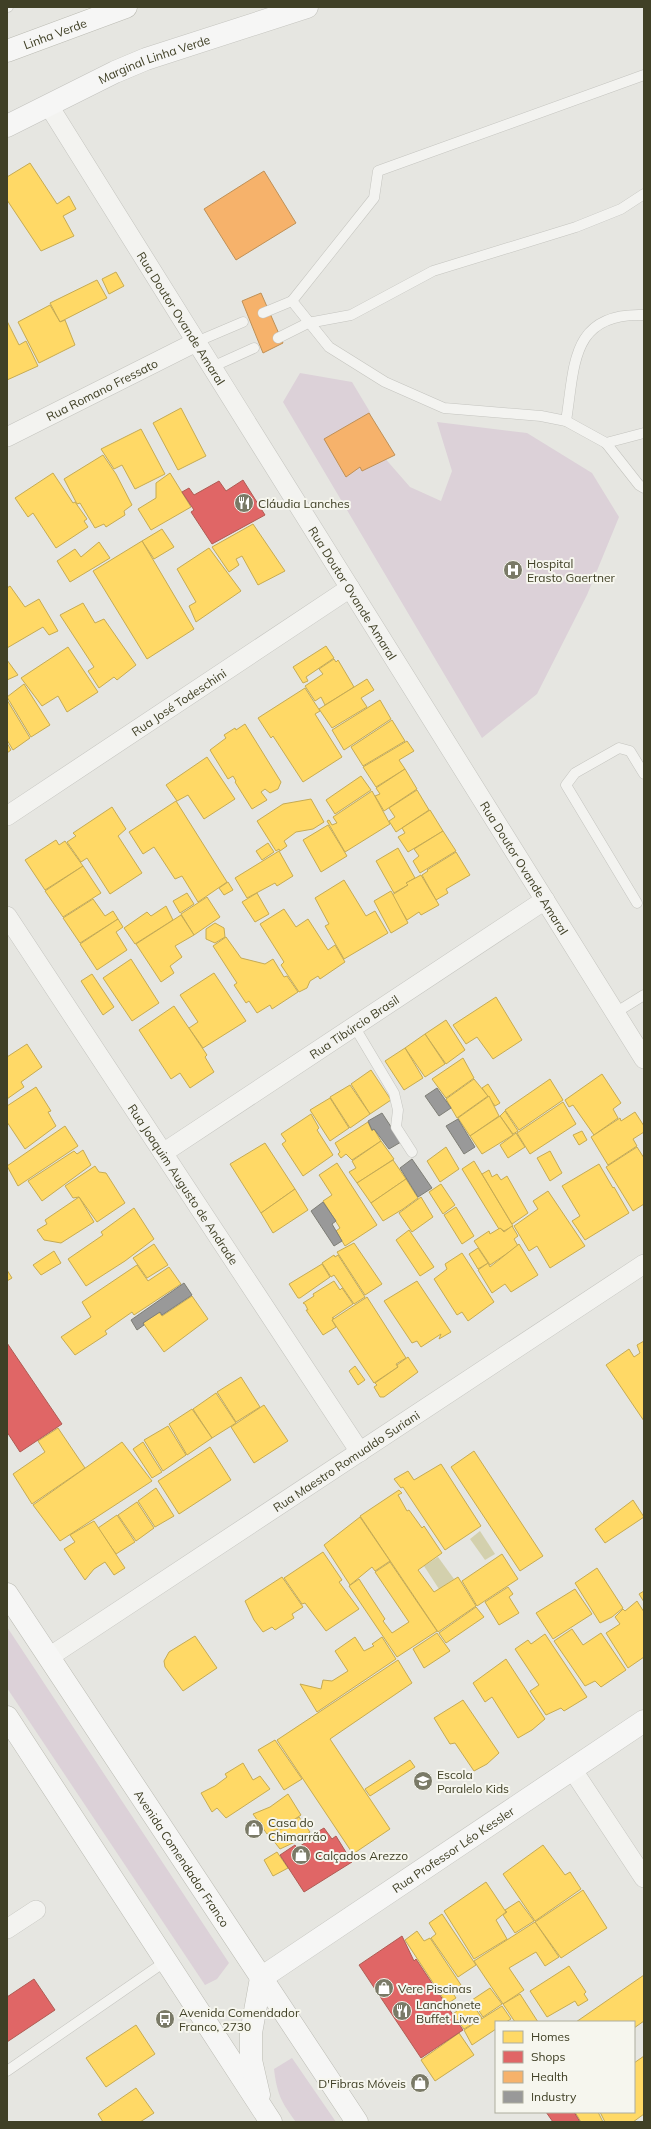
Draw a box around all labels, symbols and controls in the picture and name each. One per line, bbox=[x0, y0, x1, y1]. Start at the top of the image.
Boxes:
street label: Linha Verde bbox=[21, 15, 88, 52]
street label: Marginal Linha Verde bbox=[96, 31, 212, 87]
street label: Rua Doutor Ovande Amaral bbox=[134, 249, 229, 388]
street label: Rua Romano Fressato bbox=[43, 355, 160, 424]
restaurant icon: Cláudia Lanches bbox=[233, 492, 255, 514]
place label: Cláudia Lanches bbox=[258, 496, 350, 511]
street label: Rua Doutor Ovande Amaral bbox=[306, 523, 400, 662]
place label: Hospital Erasto Gaertner bbox=[527, 556, 616, 585]
hospital icon: Hospital Erasto Gaertner bbox=[502, 559, 524, 581]
street label: Rua José Todeschini bbox=[128, 665, 229, 739]
street label: Rua Doutor Ovande Amaral bbox=[477, 798, 572, 937]
street label: Rua Tibúrcio Brasil bbox=[306, 992, 402, 1062]
street label: Rua Joaquim Augusto de Andrade bbox=[125, 1101, 242, 1267]
street label: Rua Maestro Romualdo Suriani bbox=[270, 1407, 422, 1515]
place label: Escola Paralelo Kids bbox=[437, 1767, 509, 1796]
school or university icon: Escola Paralelo Kids bbox=[412, 1770, 434, 1792]
street label: Avenida Comendador Franco bbox=[131, 1787, 233, 1930]
street label: Rua Professor Léo Kessler bbox=[389, 1803, 517, 1896]
place label: Casa do Chimarrão bbox=[268, 1815, 327, 1844]
shop icon: Casa do Chimarrão bbox=[243, 1818, 265, 1840]
shop icon: Calçados Arezzo bbox=[290, 1844, 312, 1866]
place label: Calçados Arezzo bbox=[315, 1848, 408, 1863]
shop icon: Vere Piscinas bbox=[373, 1977, 395, 1999]
place label: Vere Piscinas bbox=[398, 1981, 472, 1996]
place label: Lanchonete Buffet Livre bbox=[416, 1997, 481, 2026]
restaurant icon: Lanchonete Buffet Livre bbox=[391, 2000, 413, 2022]
place label: Avenida Comendador Franco, 2730 bbox=[179, 2005, 300, 2034]
bus stop icon: Avenida Comendador Franco, 2730 bbox=[154, 2008, 176, 2030]
legend bbox=[495, 2021, 635, 2113]
text: Homes bbox=[531, 2029, 570, 2044]
text: Shops bbox=[531, 2049, 566, 2064]
text: Health bbox=[531, 2069, 568, 2084]
shop icon: D'Fibras Móveis bbox=[409, 2072, 431, 2094]
place label: D'Fibras Móveis bbox=[318, 2076, 406, 2091]
text: Industry bbox=[531, 2089, 577, 2104]

